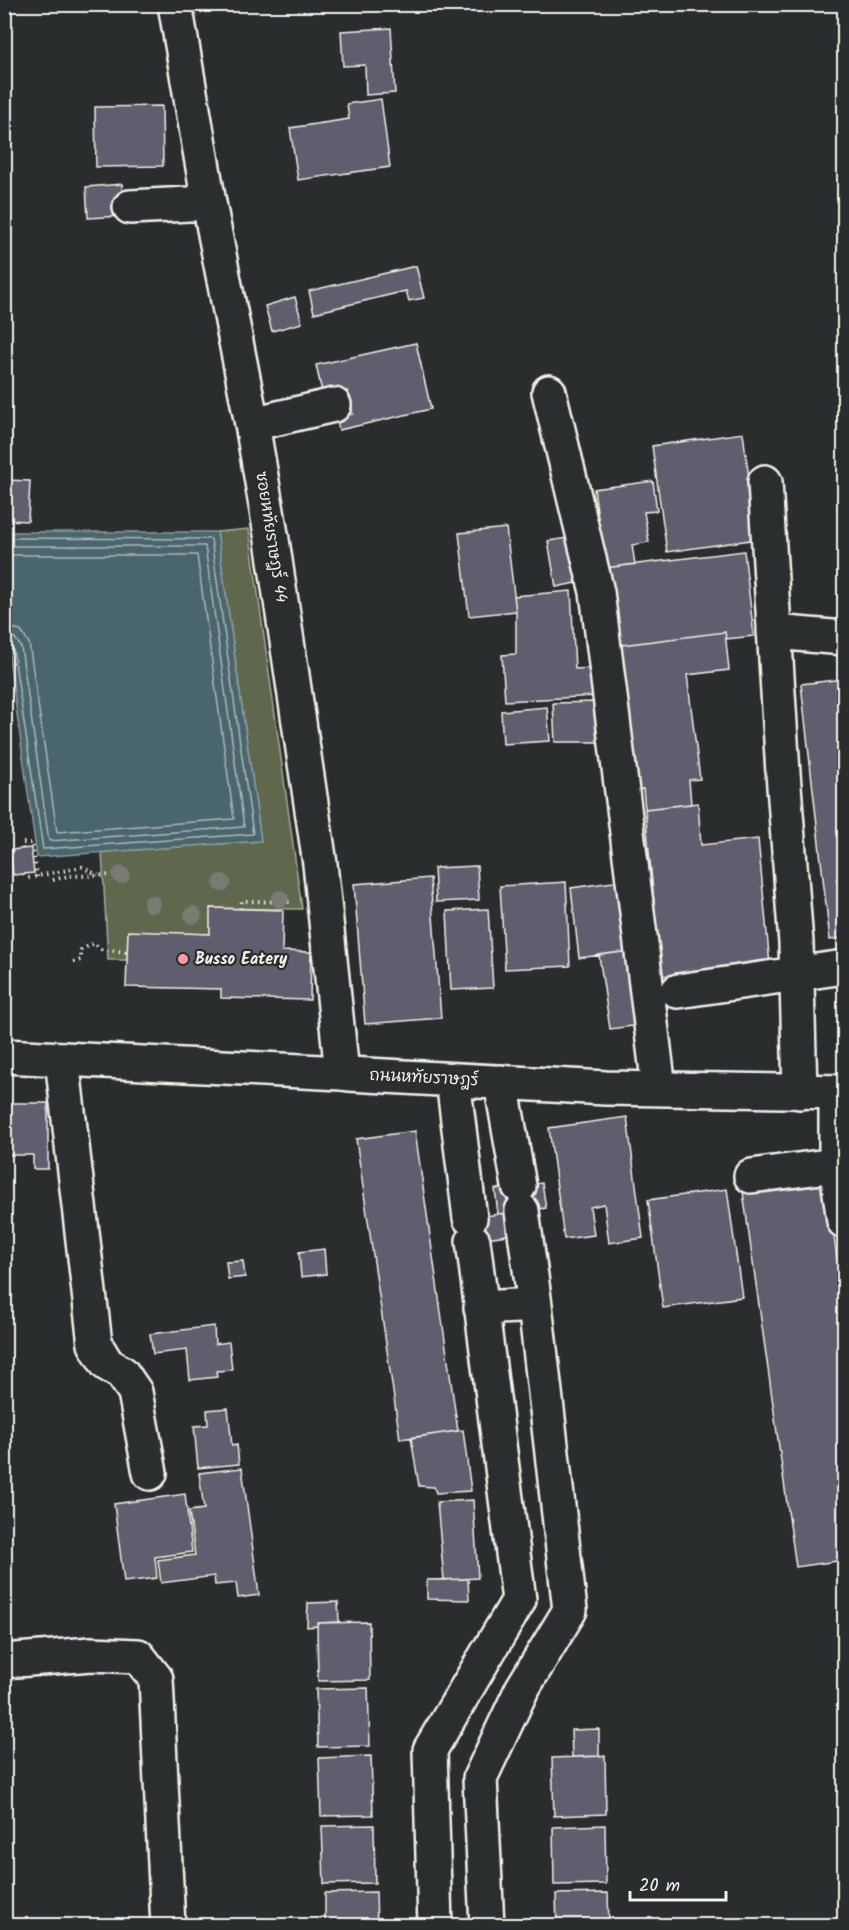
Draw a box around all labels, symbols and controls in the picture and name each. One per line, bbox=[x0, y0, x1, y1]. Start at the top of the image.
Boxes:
street label: ซอยหทัยราษฎร์ 44 bbox=[248, 470, 294, 604]
place label: Busso Eatery bbox=[195, 947, 288, 972]
marker: Busso Eatery bbox=[176, 952, 190, 966]
street label: ถนนหทัยราษฎร์ bbox=[369, 1063, 480, 1093]
scale bar bbox=[630, 1864, 726, 1902]
text: 20 m bbox=[639, 1872, 680, 1901]

